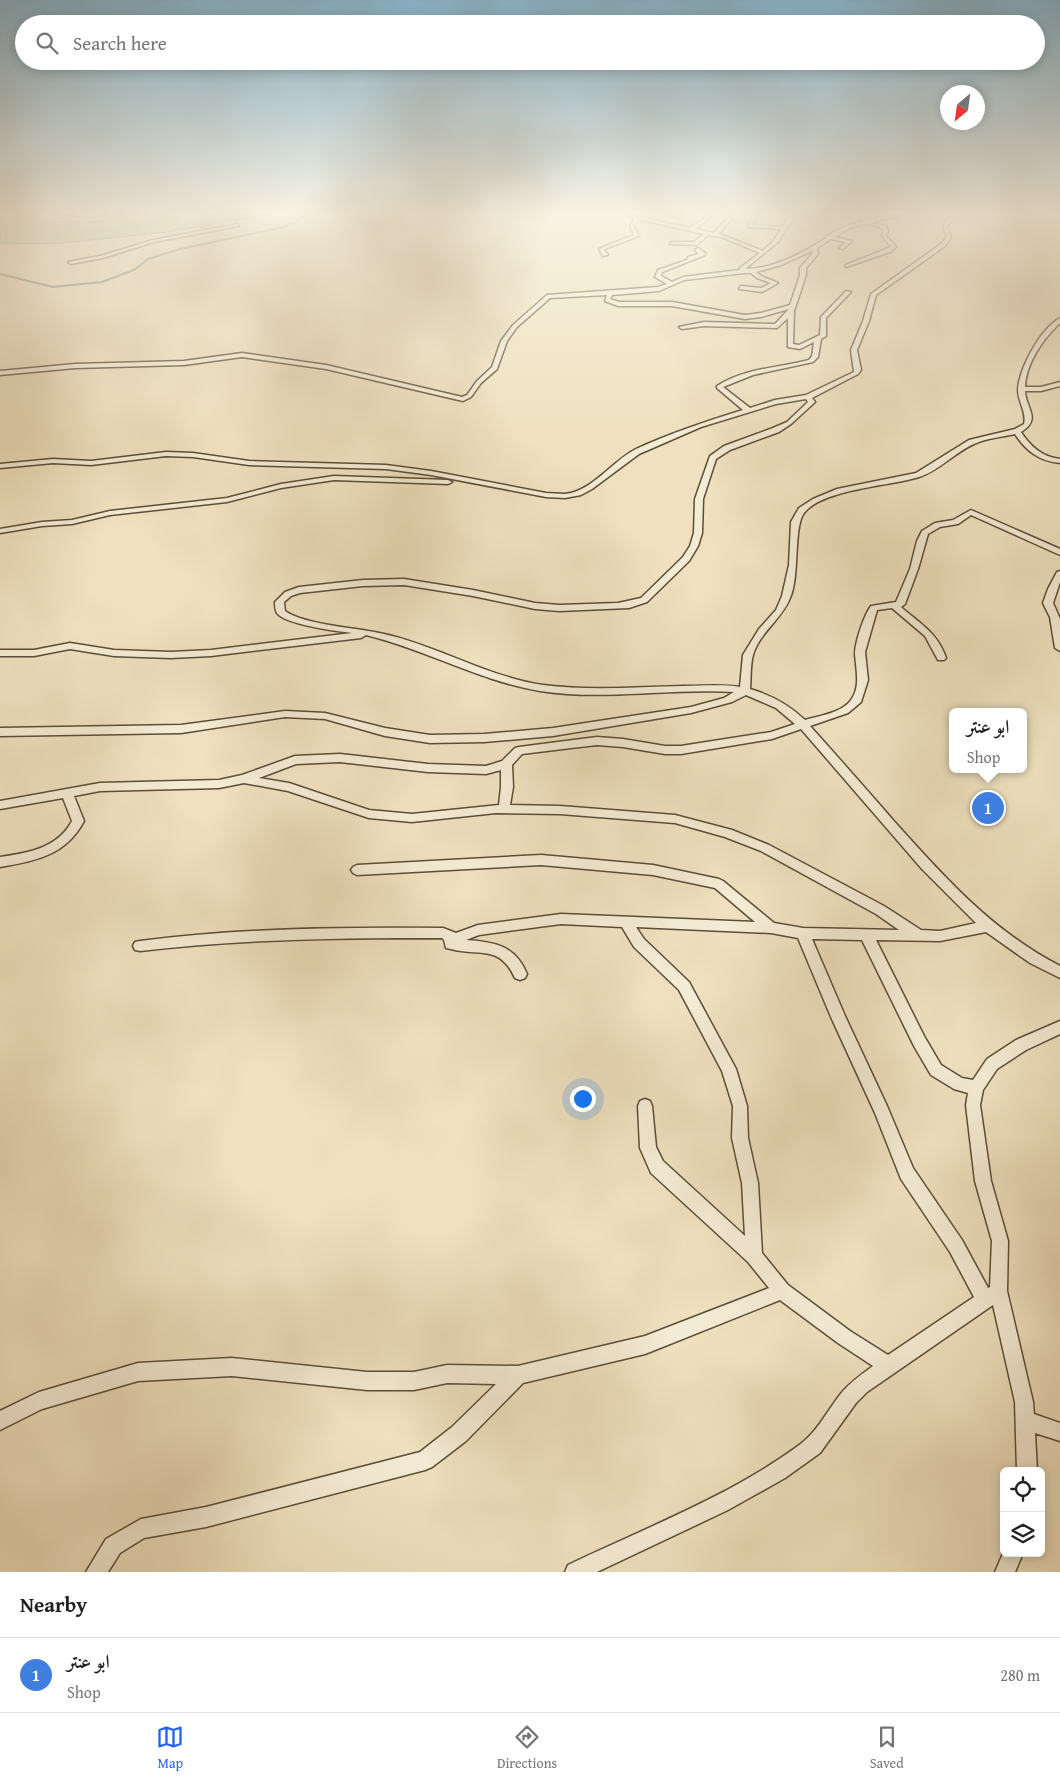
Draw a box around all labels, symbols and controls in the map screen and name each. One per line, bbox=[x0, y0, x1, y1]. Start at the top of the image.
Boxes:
search box bbox=[15, 15, 1045, 70]
icon: search bbox=[33, 29, 61, 57]
text: Search here bbox=[73, 29, 167, 57]
north arrow bbox=[940, 85, 985, 130]
popup bbox=[949, 708, 1027, 773]
text: ابو عنتر bbox=[967, 712, 1009, 740]
text: Shop bbox=[967, 745, 1000, 769]
pin: 1 bbox=[972, 789, 1004, 827]
your location bbox=[570, 1086, 596, 1112]
map controls bbox=[1000, 1467, 1045, 1557]
button: locate bbox=[1000, 1467, 1045, 1512]
button: layers bbox=[1000, 1512, 1045, 1557]
text: Nearby bbox=[20, 1589, 87, 1620]
text: ابو عنتر bbox=[67, 1647, 110, 1675]
text: 1 bbox=[32, 1663, 40, 1687]
text: 280 m bbox=[1000, 1663, 1040, 1687]
text: Shop bbox=[67, 1680, 101, 1704]
tab: Map bbox=[156, 1723, 184, 1773]
tab: Directions bbox=[497, 1723, 557, 1773]
tab: Saved bbox=[870, 1723, 904, 1773]

